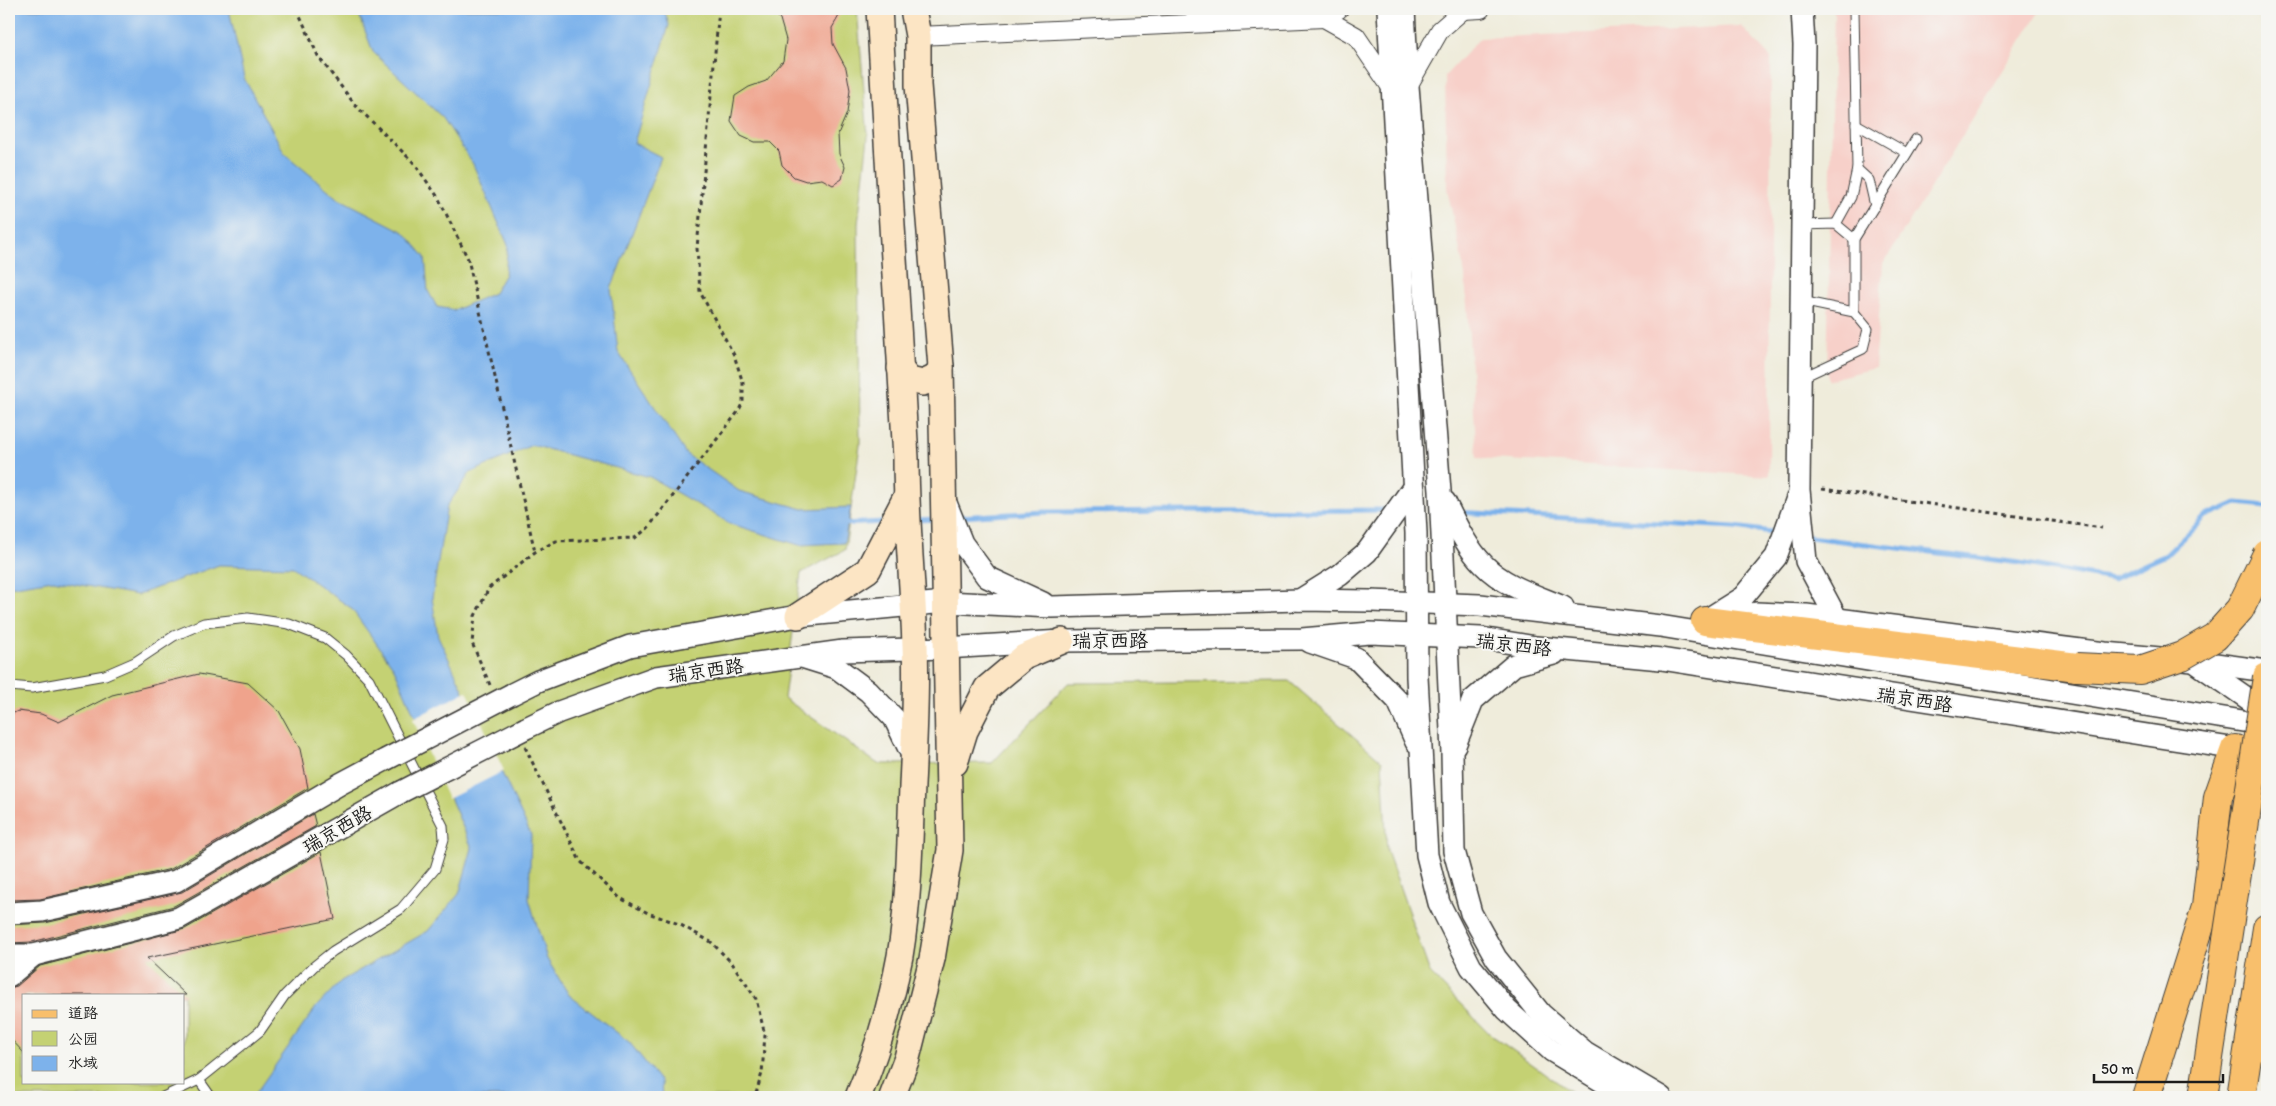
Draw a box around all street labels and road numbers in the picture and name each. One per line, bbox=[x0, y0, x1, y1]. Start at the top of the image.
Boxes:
street label: 瑞京西路 bbox=[1475, 628, 1553, 661]
street label: 瑞京西路 bbox=[1072, 629, 1148, 652]
street label: 瑞京西路 bbox=[667, 654, 745, 687]
street label: 瑞京西路 bbox=[1876, 682, 1954, 717]
street label: 瑞京西路 bbox=[299, 800, 376, 858]

